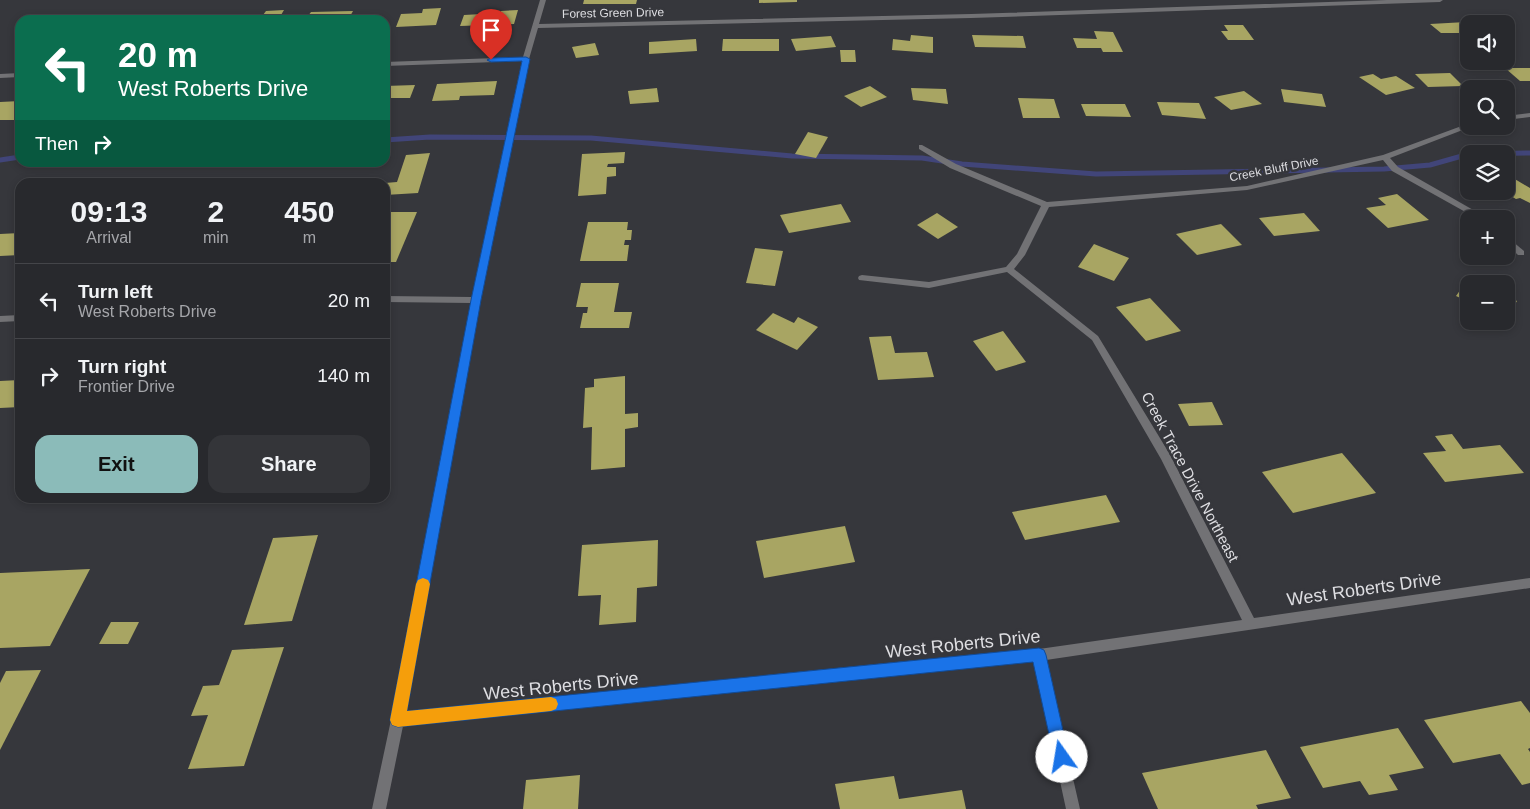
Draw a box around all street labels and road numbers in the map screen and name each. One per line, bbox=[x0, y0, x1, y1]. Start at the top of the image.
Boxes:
street label: Forest Green Drive bbox=[562, 5, 664, 21]
street label: Creek Bluff Drive bbox=[1228, 153, 1320, 185]
street label: Creek Trace Drive Northeast bbox=[1138, 389, 1243, 565]
street label: West Roberts Drive bbox=[1286, 568, 1442, 610]
street label: West Roberts Drive bbox=[885, 626, 1041, 662]
street label: West Roberts Drive bbox=[483, 668, 639, 704]

